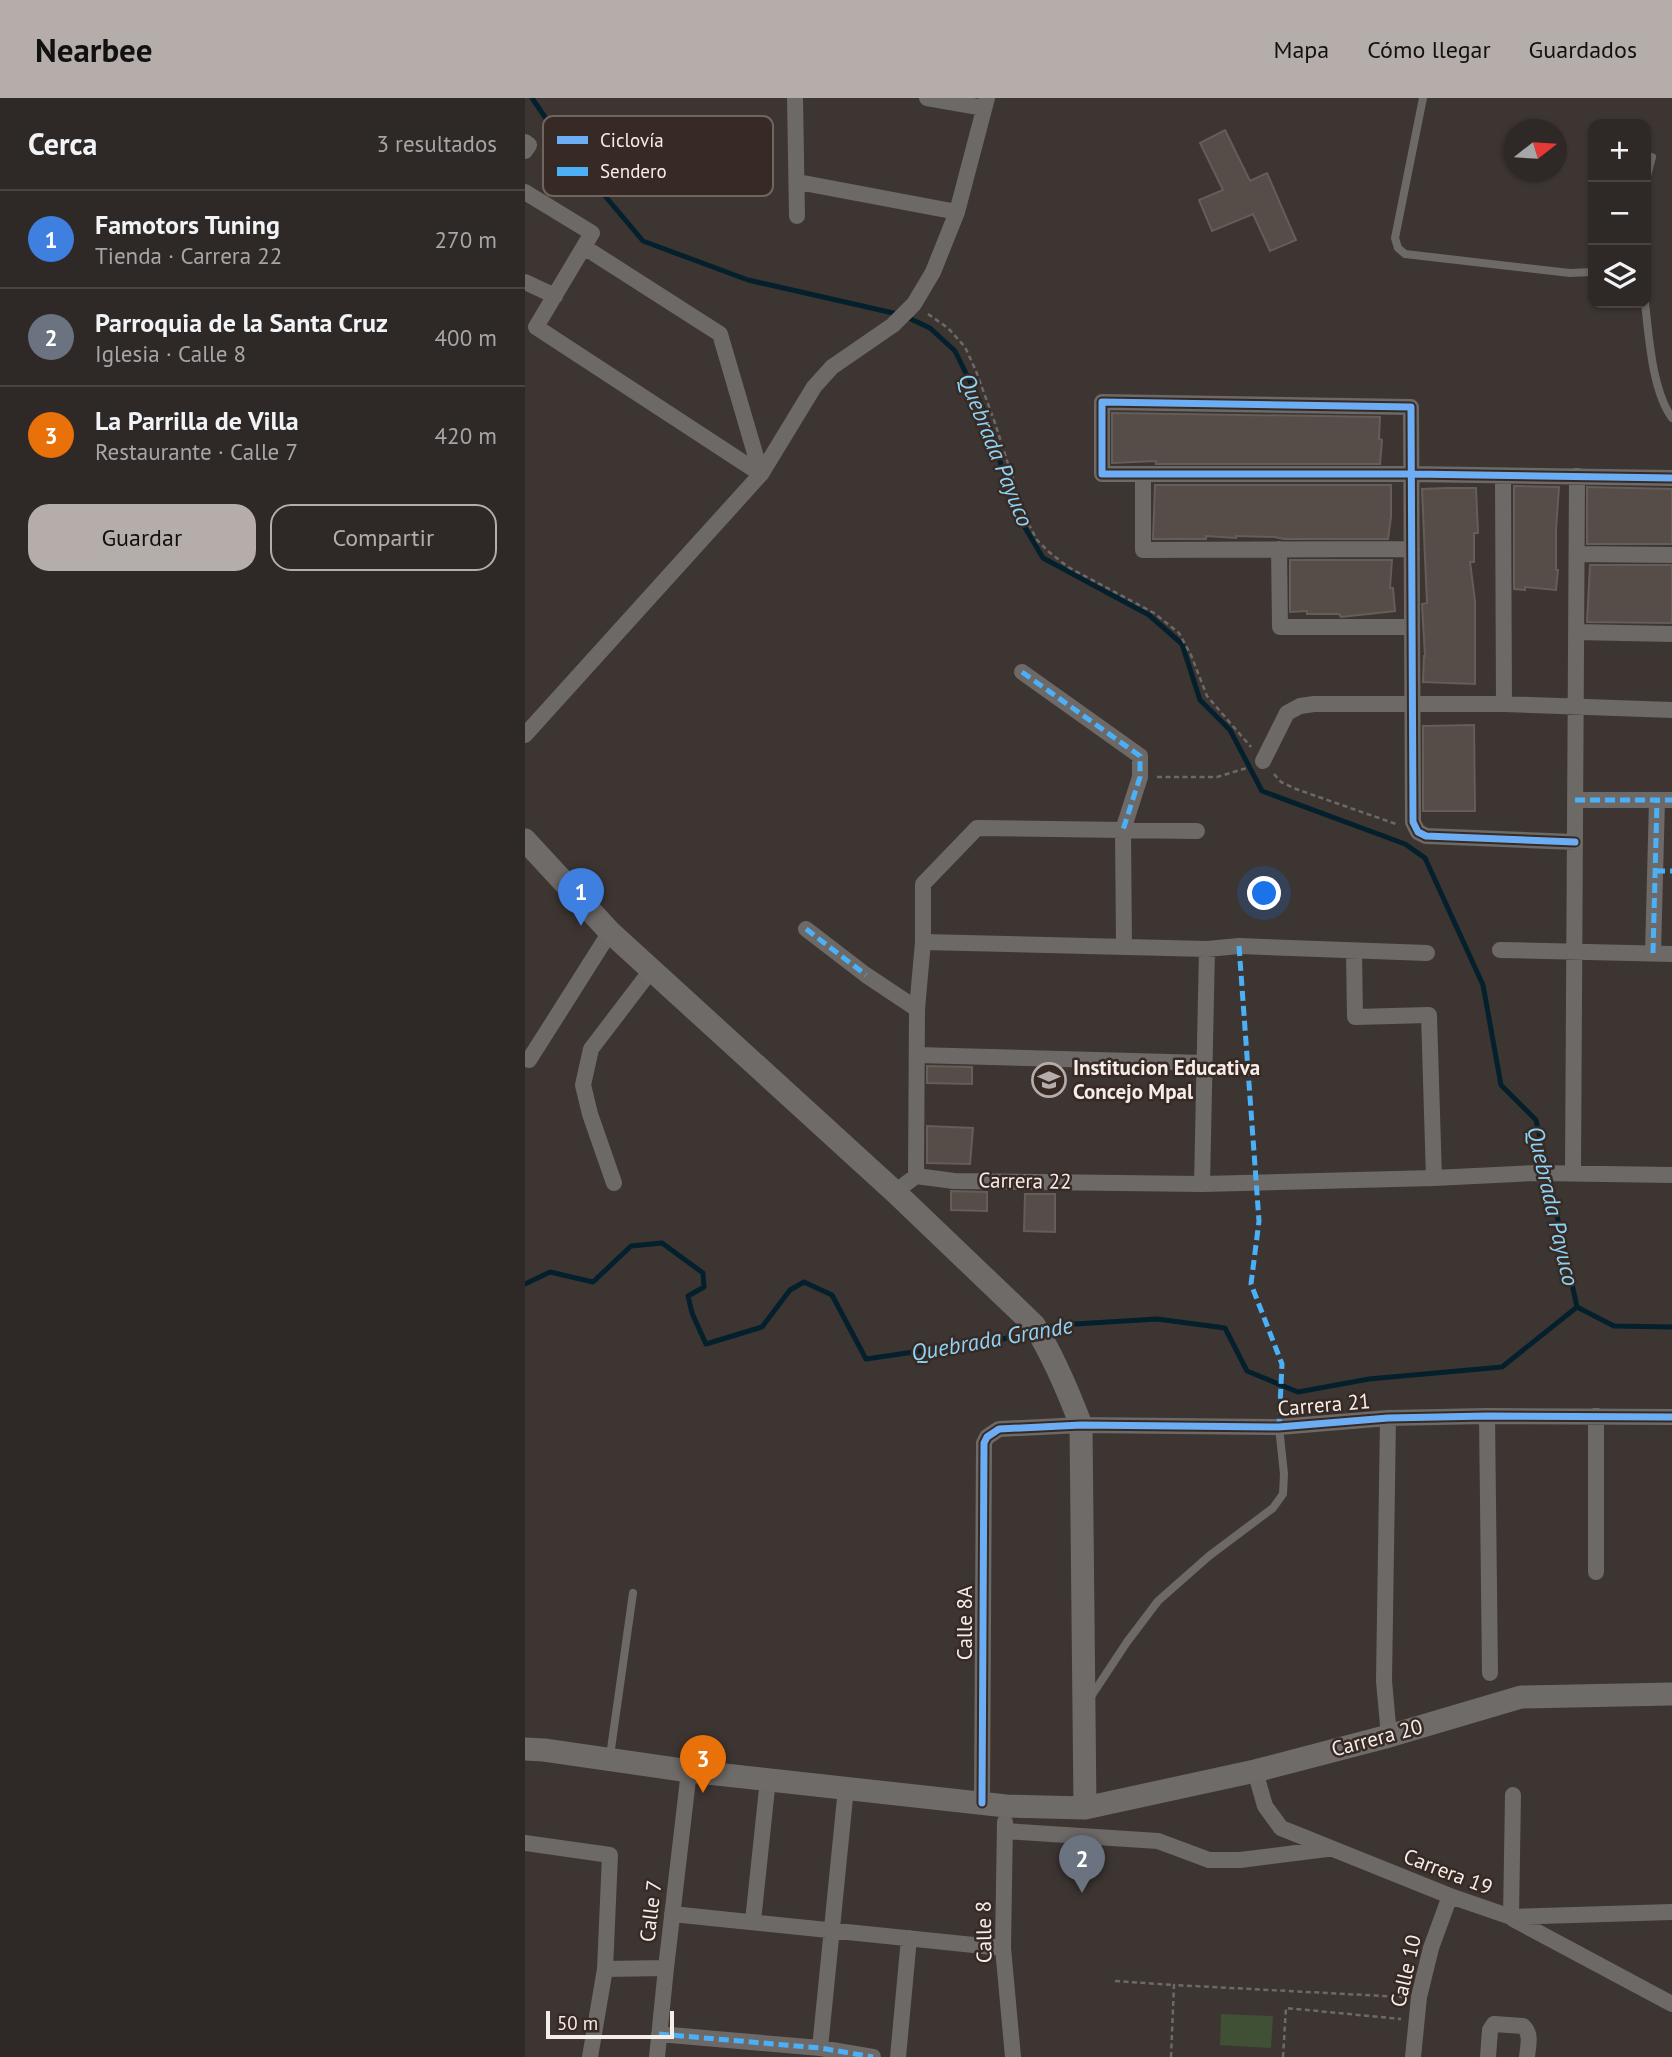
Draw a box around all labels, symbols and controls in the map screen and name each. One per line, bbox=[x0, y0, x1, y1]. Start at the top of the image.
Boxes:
text: Nearbee bbox=[35, 28, 152, 71]
text: Mapa bbox=[1273, 34, 1329, 65]
text: Cómo llegar bbox=[1367, 34, 1491, 65]
text: Guardados bbox=[1529, 34, 1637, 65]
legend bbox=[543, 116, 773, 196]
north arrow bbox=[1504, 119, 1567, 182]
map controls bbox=[1588, 119, 1651, 308]
button: + bbox=[1588, 119, 1651, 182]
text: Cerca bbox=[28, 124, 97, 163]
text: Ciclovía bbox=[600, 128, 664, 152]
text: 3 resultados bbox=[376, 129, 497, 158]
text: Sendero bbox=[600, 159, 667, 183]
button: − bbox=[1588, 182, 1651, 245]
text: Famotors Tuning bbox=[95, 208, 280, 241]
text: 1 bbox=[44, 225, 58, 254]
text: 270 m bbox=[435, 225, 497, 254]
text: Tienda · Carrera 22 bbox=[95, 241, 282, 270]
button: layers bbox=[1588, 245, 1651, 308]
text: Parroquia de la Santa Cruz bbox=[95, 306, 388, 339]
text: 2 bbox=[44, 323, 58, 352]
text: 400 m bbox=[435, 323, 497, 352]
text: Iglesia · Calle 8 bbox=[95, 339, 246, 368]
water label: Quebrada Payuco bbox=[953, 369, 1040, 531]
text: La Parrilla de Villa bbox=[95, 404, 299, 437]
text: 3 bbox=[44, 421, 58, 450]
text: 420 m bbox=[435, 421, 497, 450]
text: Restaurante · Calle 7 bbox=[95, 437, 298, 466]
button: Guardar bbox=[28, 504, 256, 571]
button: Compartir bbox=[270, 504, 497, 571]
pin: 1 bbox=[558, 868, 604, 926]
your location bbox=[1247, 876, 1281, 910]
place label: Institucion Educativa Concejo Mpal bbox=[1073, 1054, 1260, 1105]
school or university icon: Institucion Educativa Concejo Mpal bbox=[1030, 1061, 1068, 1099]
water label: Quebrada Payuco bbox=[1521, 1123, 1586, 1288]
street label: Carrera 22 bbox=[978, 1166, 1072, 1195]
water label: Quebrada Grande bbox=[909, 1310, 1075, 1367]
street label: Carrera 21 bbox=[1276, 1387, 1371, 1422]
street label: Calle 8A bbox=[951, 1585, 978, 1660]
street label: Carrera 20 bbox=[1328, 1712, 1425, 1763]
pin: 3 bbox=[680, 1735, 726, 1793]
pin: 2 bbox=[1059, 1835, 1105, 1893]
street label: Carrera 19 bbox=[1400, 1842, 1496, 1901]
street label: Calle 7 bbox=[633, 1879, 668, 1943]
street label: Calle 8 bbox=[969, 1901, 998, 1963]
street label: Calle 10 bbox=[1384, 1932, 1427, 2010]
scale bar bbox=[546, 2008, 674, 2040]
text: 50 m bbox=[557, 2011, 598, 2035]

